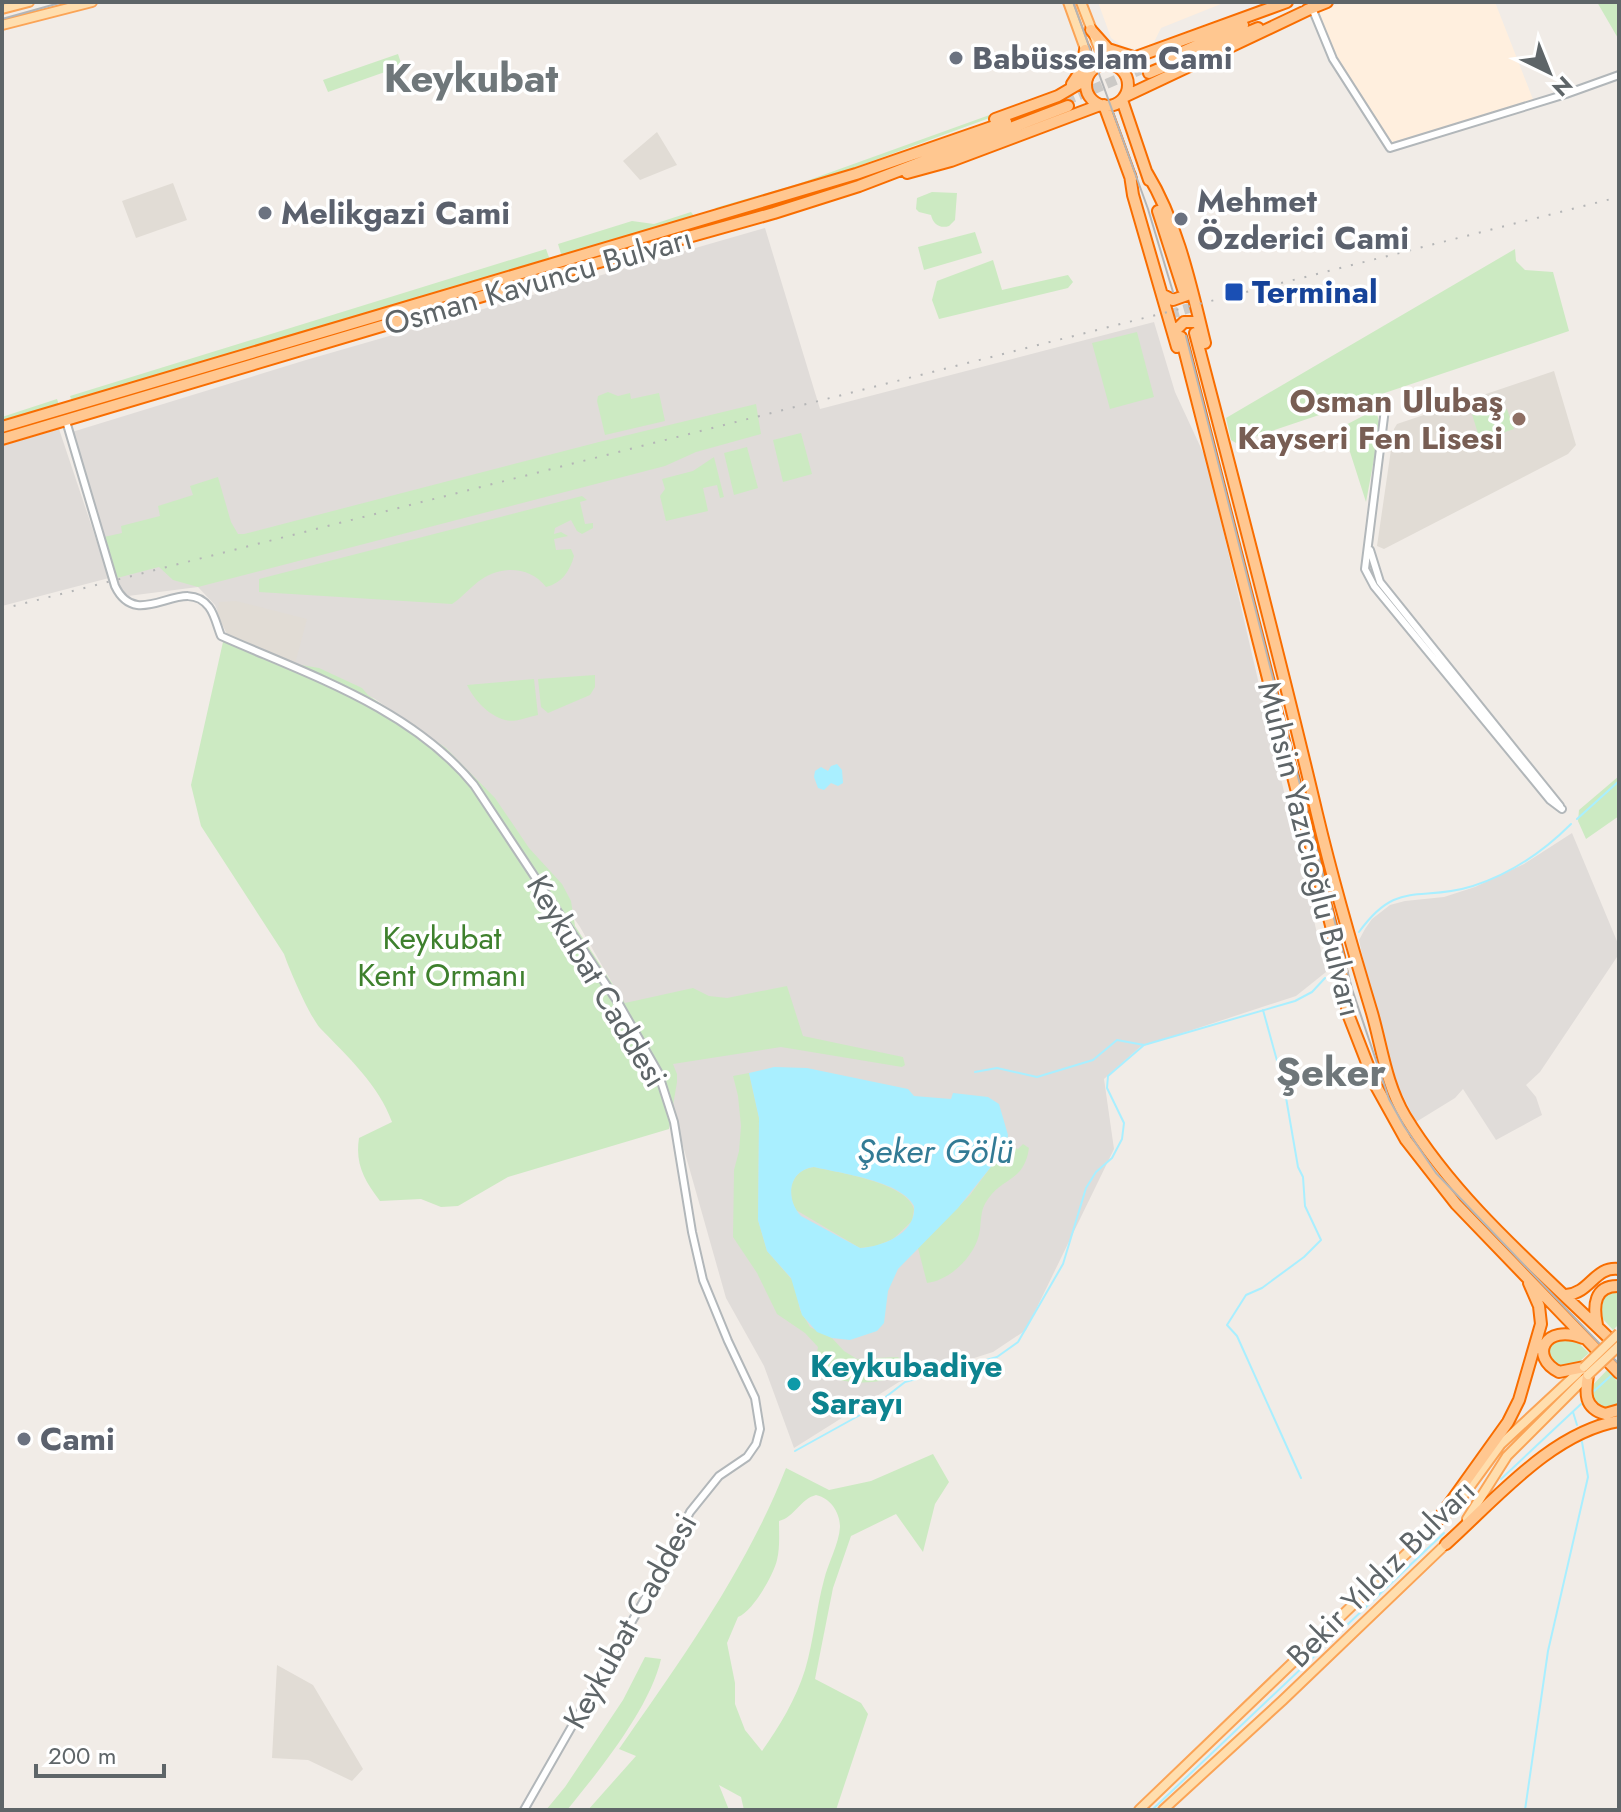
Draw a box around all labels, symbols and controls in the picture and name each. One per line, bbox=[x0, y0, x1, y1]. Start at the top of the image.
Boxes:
north arrow bbox=[1509, 32, 1589, 112]
place label: Babüsselam Cami bbox=[972, 35, 1233, 81]
district label: Keykubat bbox=[384, 49, 559, 107]
marker: Babüsselam Cami bbox=[947, 49, 965, 67]
text: N bbox=[1545, 69, 1580, 104]
place label: Mehmet Özderici Cami bbox=[1197, 178, 1409, 261]
place label: Melikgazi Cami bbox=[281, 190, 510, 236]
marker: Melikgazi Cami bbox=[256, 204, 274, 222]
marker: Mehmet Özderici Cami bbox=[1172, 210, 1190, 228]
street label: Osman Kavuncu Bulvarı bbox=[379, 215, 697, 347]
place label: Terminal bbox=[1252, 269, 1378, 315]
marker: Terminal bbox=[1223, 281, 1245, 303]
place label: Osman Ulubaş Kayseri Fen Lisesi bbox=[1237, 378, 1503, 461]
marker: Osman Ulubaş Kayseri Fen Lisesi bbox=[1510, 410, 1528, 428]
street label: Muhsin Yazıcıoğlu Bulvarı bbox=[1246, 676, 1374, 1022]
street label: Keykubat Caddesi bbox=[515, 866, 679, 1096]
park label: Keykubat Kent Ormanı bbox=[357, 915, 527, 998]
district label: Şeker bbox=[1276, 1043, 1386, 1101]
water label: Şeker Gölü bbox=[857, 1127, 1013, 1176]
place label: Keykubadiye Sarayı bbox=[810, 1343, 1003, 1426]
marker: Keykubadiye Sarayı bbox=[785, 1375, 803, 1393]
place label: Cami bbox=[40, 1416, 115, 1462]
marker: Cami bbox=[15, 1430, 33, 1448]
street label: Bekir Yıldız Bulvarı bbox=[1276, 1468, 1486, 1678]
street label: Keykubat Caddesi bbox=[552, 1505, 708, 1737]
scale bar bbox=[36, 1728, 164, 1778]
text: 200 m bbox=[48, 1738, 116, 1773]

